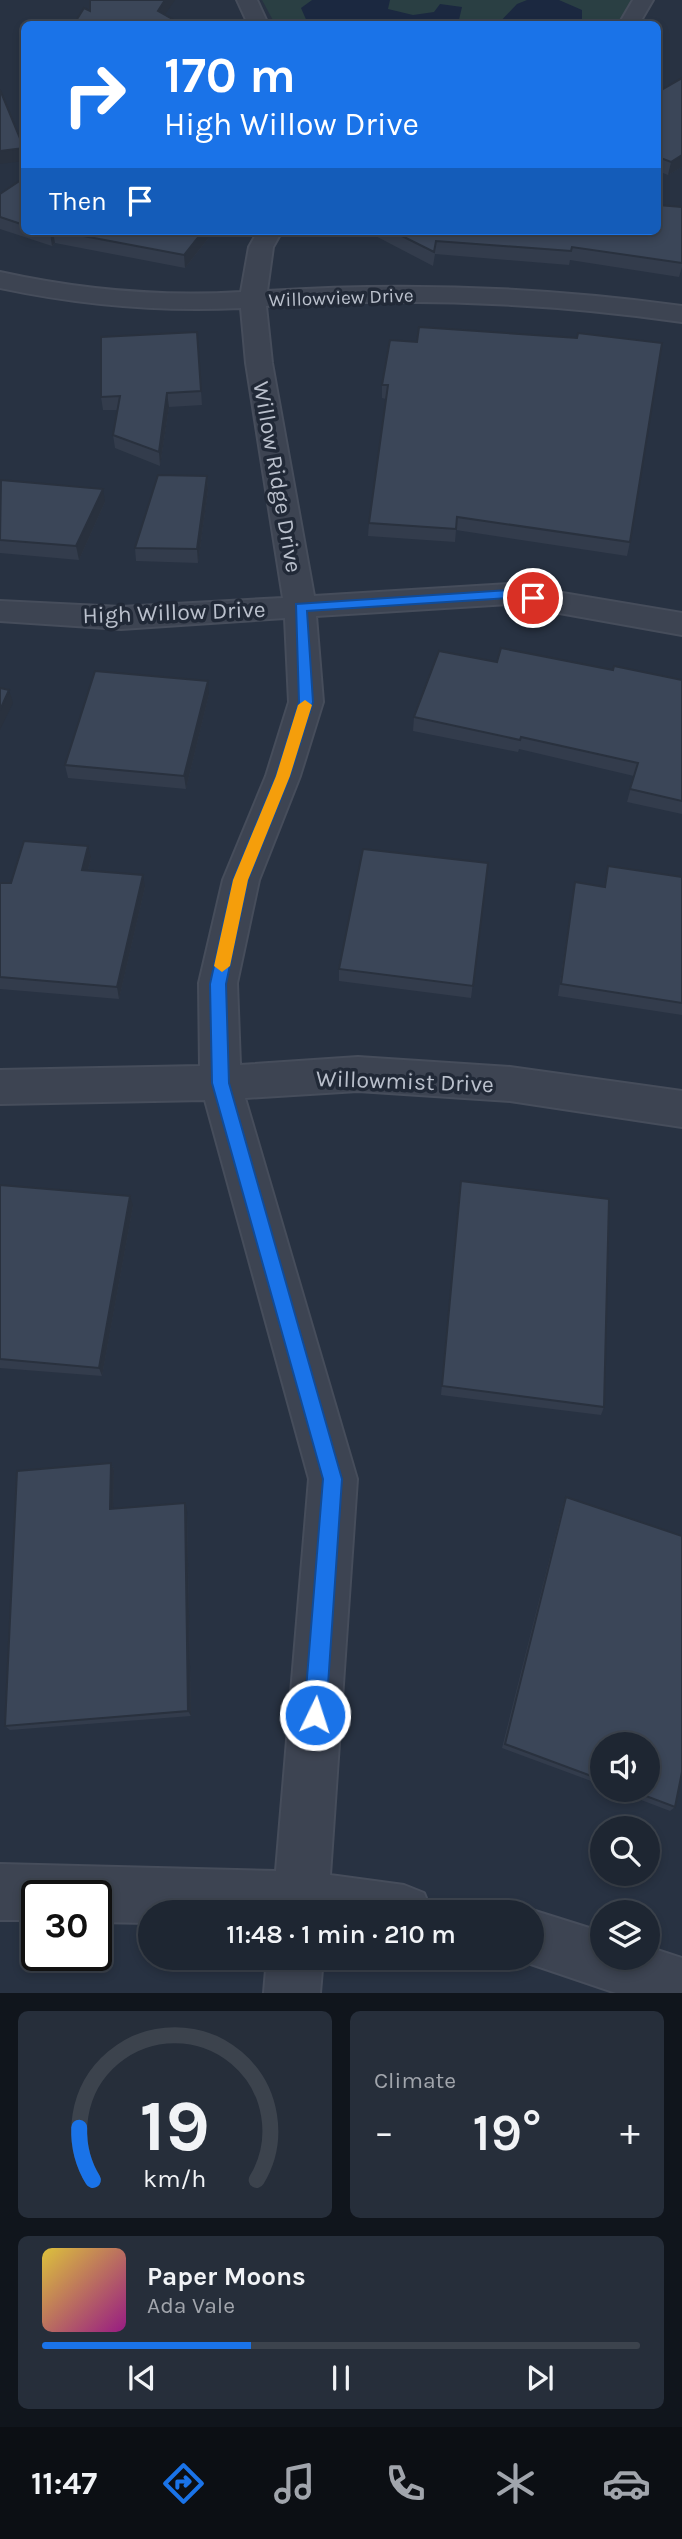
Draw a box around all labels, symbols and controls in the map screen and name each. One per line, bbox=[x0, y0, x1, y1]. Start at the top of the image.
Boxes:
text: 170 m bbox=[164, 47, 296, 104]
icon: right bbox=[49, 49, 140, 140]
text: High Willow Drive bbox=[164, 106, 419, 143]
icon: arrive bbox=[121, 182, 159, 220]
text: Then bbox=[49, 186, 107, 217]
street label: Willowview Drive bbox=[268, 284, 414, 312]
street label: Willow Ridge Drive bbox=[247, 379, 308, 575]
pin bbox=[503, 568, 563, 628]
icon: arrive bbox=[514, 579, 552, 617]
street label: High Willow Drive bbox=[82, 596, 266, 629]
street label: Willowmist Drive bbox=[316, 1065, 494, 1098]
position arrow bbox=[278, 1678, 352, 1752]
map controls bbox=[590, 1732, 660, 1970]
button: sound bbox=[590, 1732, 660, 1802]
button: search bbox=[590, 1816, 660, 1886]
speed limit sign: 30 bbox=[21, 1880, 112, 1971]
button: layers bbox=[590, 1900, 660, 1970]
text: 11:48 · 1 min · 210 m bbox=[226, 1919, 456, 1950]
text: Climate bbox=[374, 2067, 456, 2094]
text: 19 bbox=[140, 2084, 210, 2169]
text: 19° bbox=[473, 2102, 541, 2163]
text: − bbox=[374, 2110, 394, 2155]
text: + bbox=[620, 2110, 640, 2155]
text: km/h bbox=[143, 2164, 207, 2193]
text: Paper Moons bbox=[147, 2261, 306, 2292]
text: Ada Vale bbox=[147, 2292, 235, 2319]
icon: previous bbox=[123, 2359, 161, 2397]
icon: pause bbox=[322, 2359, 360, 2397]
icon: next bbox=[521, 2359, 559, 2397]
icon: directions bbox=[159, 2459, 208, 2508]
icon: music bbox=[270, 2459, 319, 2508]
icon: phone bbox=[381, 2459, 430, 2508]
icon: climate bbox=[491, 2459, 540, 2508]
icon: car bbox=[602, 2459, 651, 2508]
text: 11:47 bbox=[31, 2465, 97, 2502]

